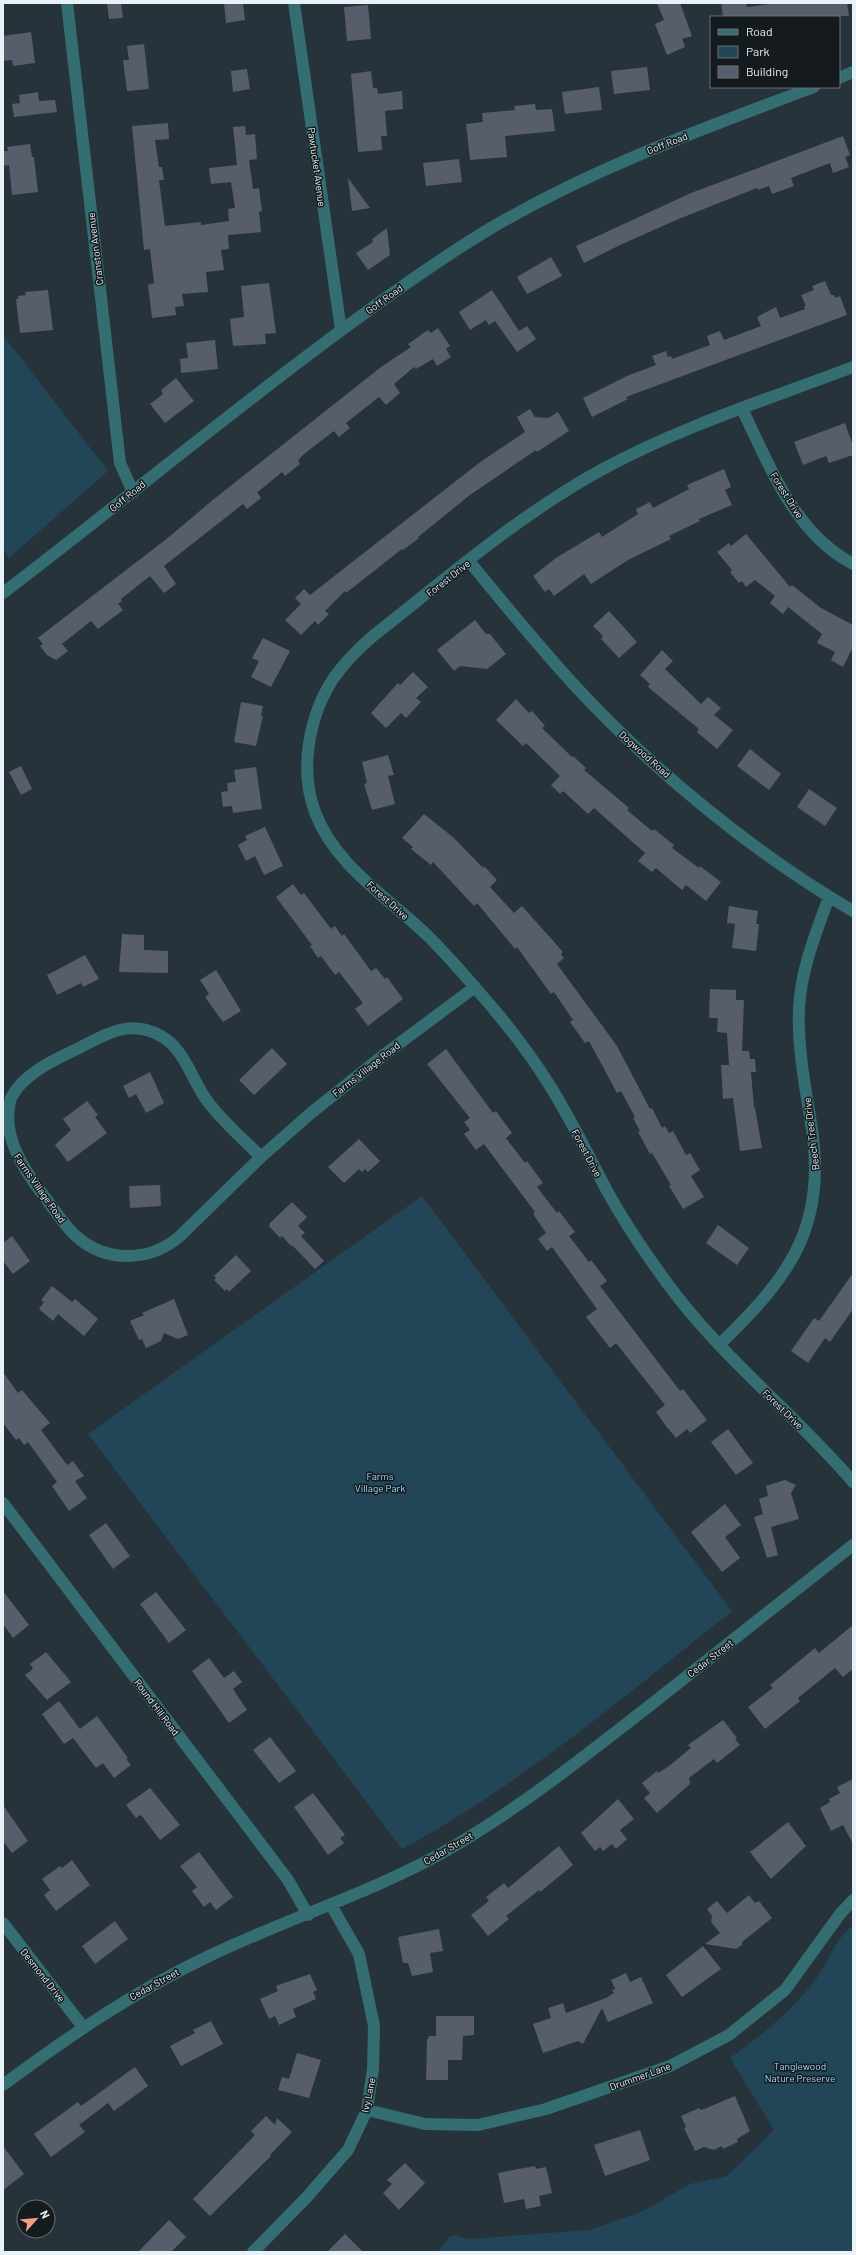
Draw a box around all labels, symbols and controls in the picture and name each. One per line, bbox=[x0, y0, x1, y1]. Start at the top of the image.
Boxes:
legend bbox=[710, 16, 840, 88]
text: Road bbox=[746, 24, 773, 38]
text: Park bbox=[746, 44, 770, 58]
text: Building bbox=[746, 64, 788, 78]
street label: Pawtucket Avenue bbox=[306, 127, 328, 207]
street label: Goff Road bbox=[645, 130, 689, 156]
street label: Cranston Avenue bbox=[85, 212, 105, 286]
street label: Goff Road bbox=[363, 282, 405, 316]
street label: Forest Drive bbox=[768, 470, 806, 520]
street label: Goff Road bbox=[107, 478, 147, 514]
street label: Forest Drive bbox=[424, 557, 472, 599]
street label: Dogwood Road bbox=[617, 728, 673, 780]
street label: Forest Drive bbox=[365, 878, 411, 922]
street label: Farms Village Road bbox=[330, 1039, 402, 1099]
street label: Beech Tree Drive bbox=[801, 1097, 821, 1171]
street label: Forest Drive bbox=[569, 1127, 605, 1179]
street label: Farms Village Road bbox=[12, 1151, 68, 1225]
street label: Forest Drive bbox=[760, 1387, 806, 1431]
park label: Farms Village Park bbox=[355, 1470, 405, 1494]
street label: Cedar Street bbox=[685, 1636, 736, 1680]
street label: Round Hill Road bbox=[132, 1676, 182, 1738]
street label: Cedar Street bbox=[421, 1829, 475, 1867]
street label: Desmond Drive bbox=[18, 1946, 68, 2004]
street label: Cedar Street bbox=[127, 1965, 181, 2003]
street label: Drummer Lane bbox=[608, 2059, 672, 2093]
park label: Tanglewood Nature Preserve bbox=[765, 2060, 835, 2084]
street label: Ivy Lane bbox=[358, 2076, 378, 2114]
north arrow bbox=[16, 2199, 56, 2239]
text: N bbox=[38, 2208, 53, 2220]

